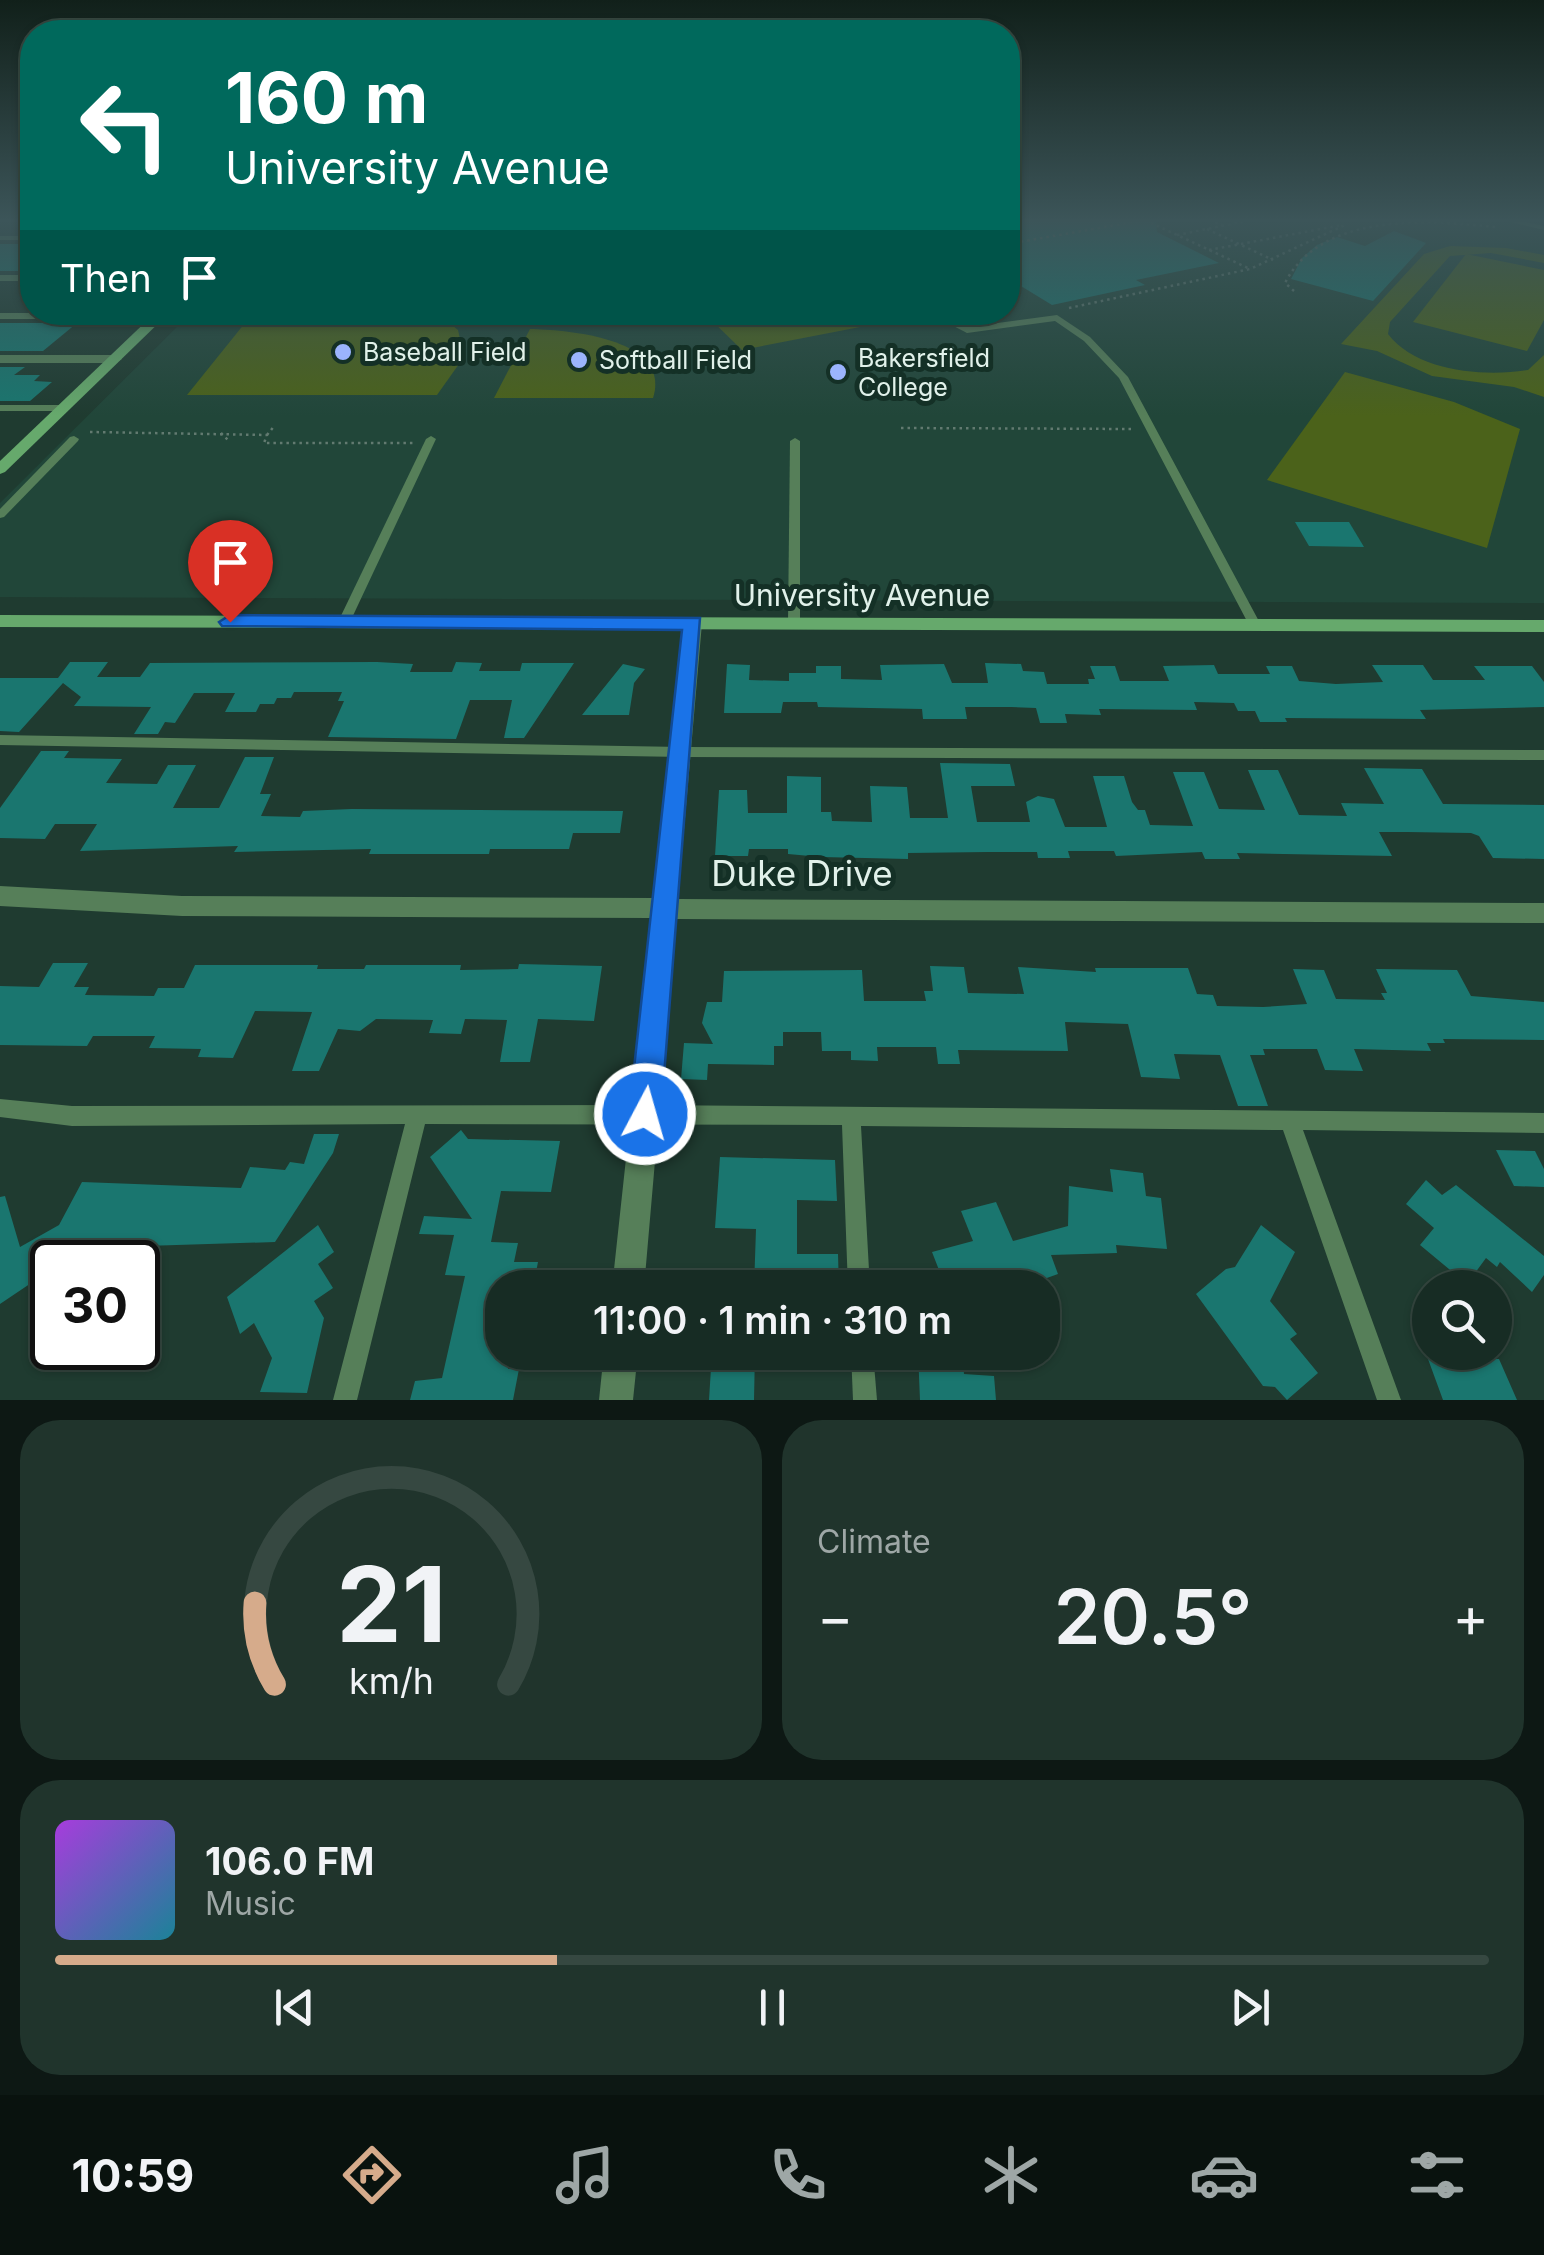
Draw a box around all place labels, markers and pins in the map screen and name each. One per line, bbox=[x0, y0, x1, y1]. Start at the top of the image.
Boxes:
place label: Baseball Field bbox=[363, 337, 527, 367]
marker: Baseball Field bbox=[332, 341, 354, 363]
place label: Bakersfield College bbox=[858, 343, 990, 402]
place label: Softball Field bbox=[599, 345, 752, 375]
marker: Softball Field bbox=[568, 349, 590, 371]
marker: Bakersfield College bbox=[827, 361, 849, 383]
pin bbox=[188, 520, 273, 623]

